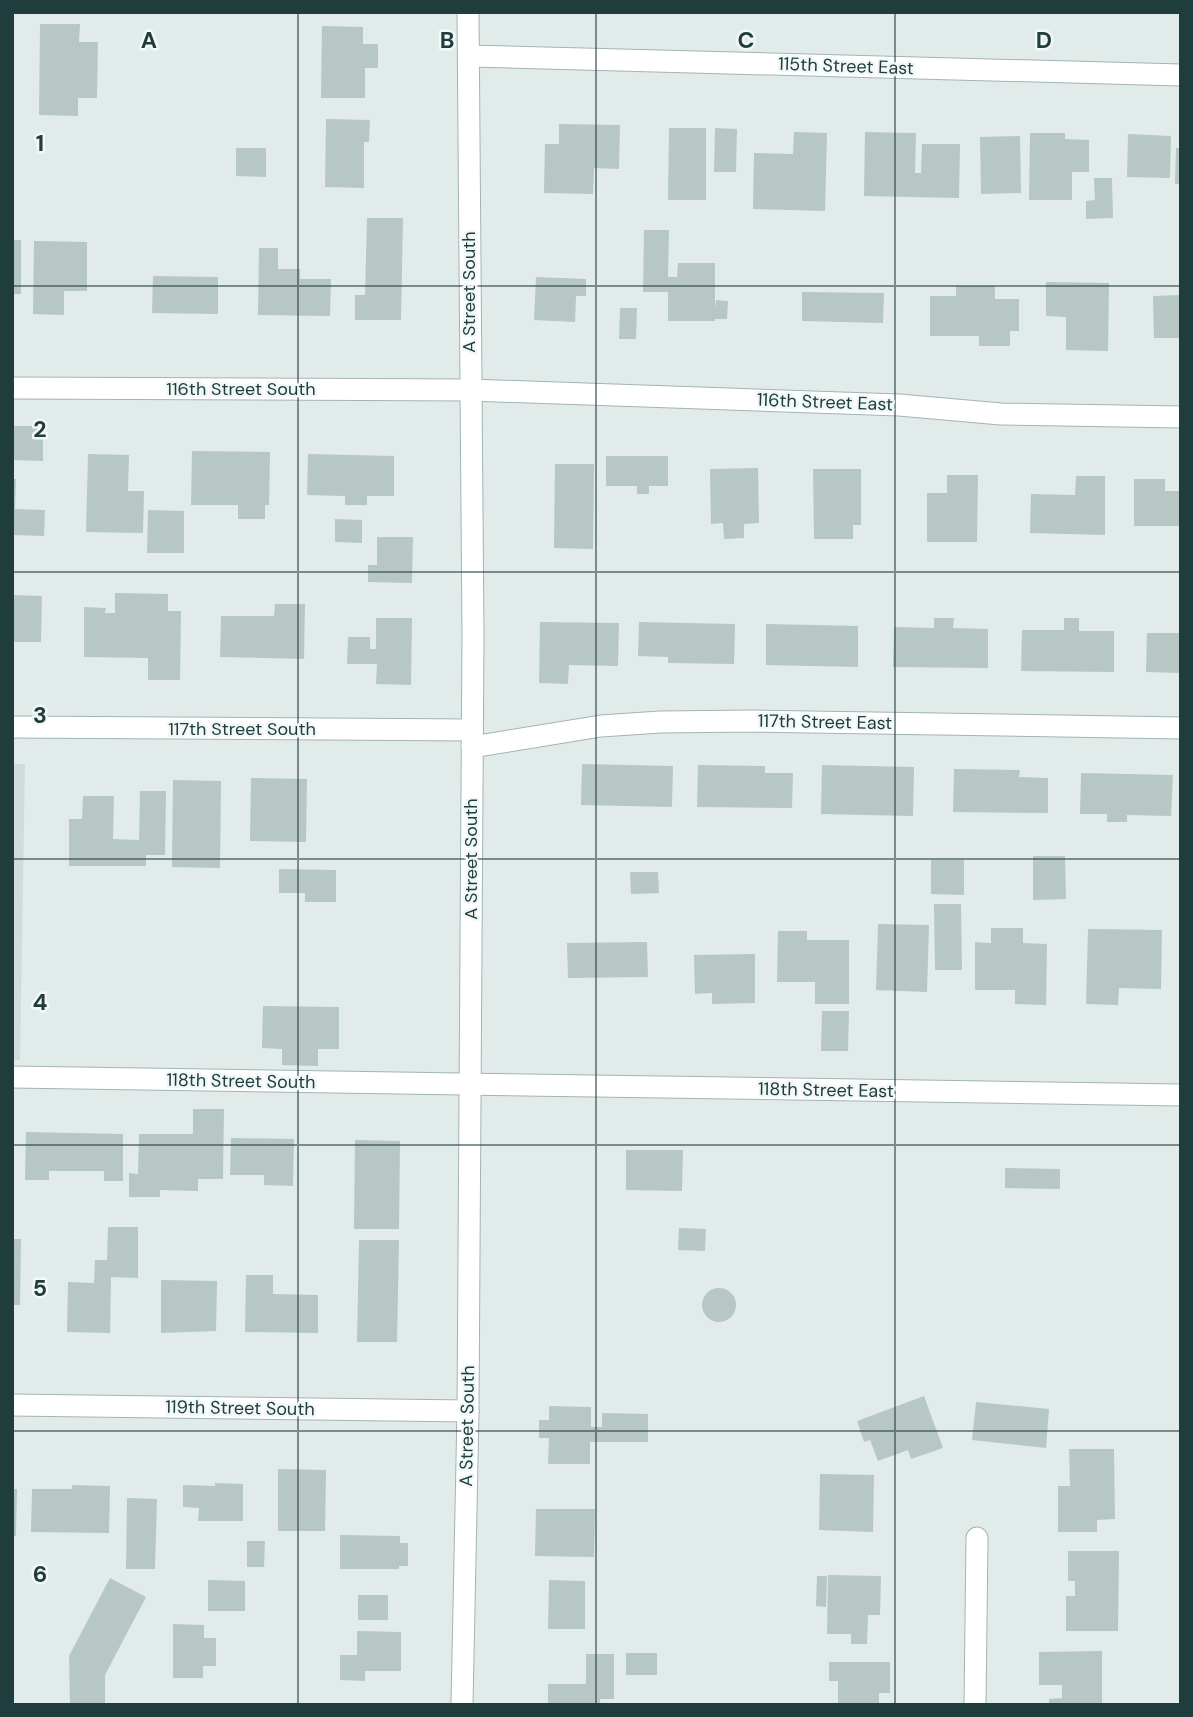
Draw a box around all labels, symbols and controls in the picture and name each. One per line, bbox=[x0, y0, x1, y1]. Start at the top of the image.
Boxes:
text: A bbox=[141, 25, 157, 55]
text: B bbox=[440, 25, 454, 55]
text: C bbox=[738, 25, 754, 55]
text: D bbox=[1036, 25, 1052, 55]
street label: 115th Street East bbox=[778, 52, 914, 80]
text: 1 bbox=[36, 128, 44, 158]
street label: A Street South bbox=[457, 231, 481, 353]
street label: 116th Street South bbox=[166, 377, 316, 401]
street label: 116th Street East bbox=[757, 388, 893, 416]
text: 2 bbox=[33, 414, 47, 444]
text: 3 bbox=[33, 700, 47, 730]
street label: 117th Street East bbox=[758, 709, 892, 735]
street label: 117th Street South bbox=[168, 717, 316, 741]
street label: A Street South bbox=[459, 798, 483, 920]
text: 4 bbox=[33, 987, 48, 1017]
street label: 118th Street South bbox=[166, 1068, 316, 1094]
street label: 118th Street East bbox=[758, 1077, 894, 1103]
text: 5 bbox=[33, 1273, 47, 1303]
street label: A Street South bbox=[454, 1365, 480, 1487]
street label: 119th Street South bbox=[165, 1395, 315, 1421]
text: 6 bbox=[33, 1559, 47, 1589]

